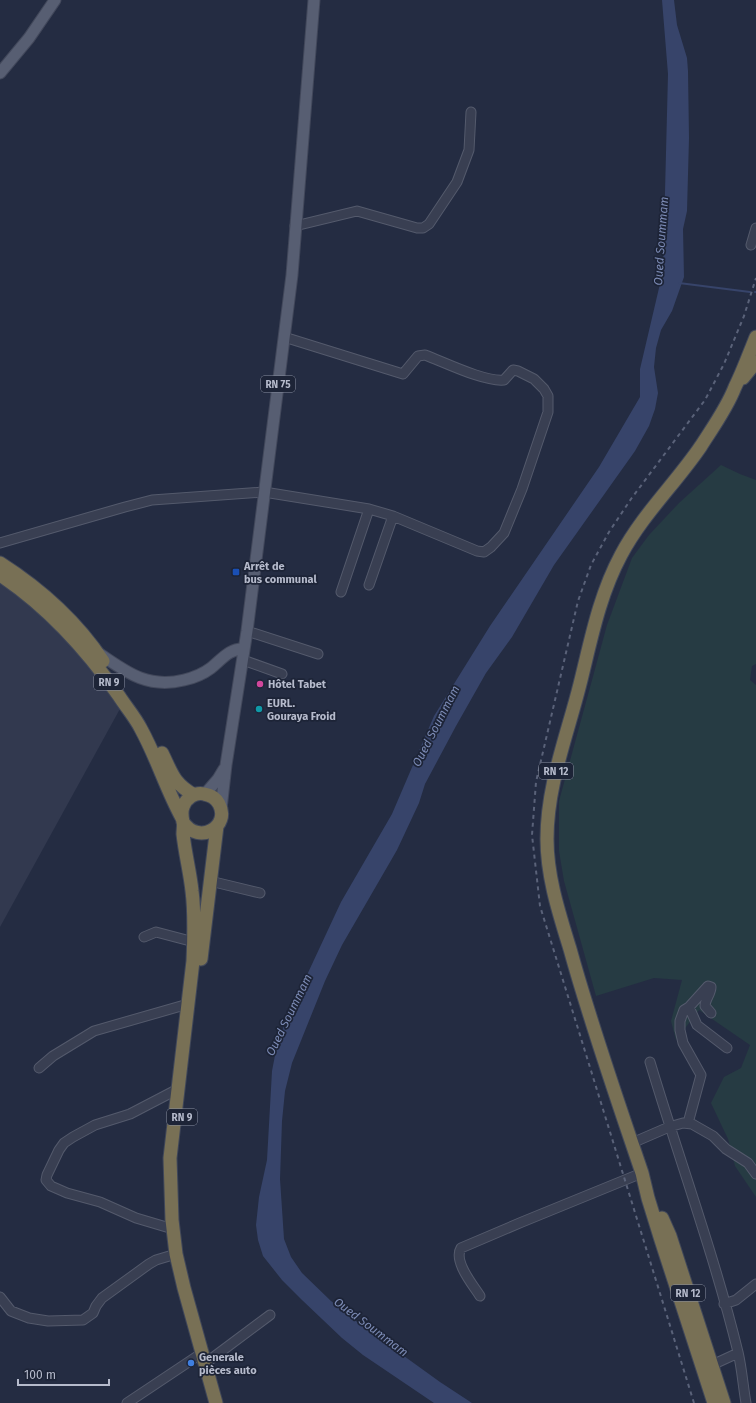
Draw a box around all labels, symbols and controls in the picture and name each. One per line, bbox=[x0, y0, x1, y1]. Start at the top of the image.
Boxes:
water label: Oued Soummam bbox=[651, 196, 671, 286]
road number: RN 75 bbox=[261, 376, 295, 392]
place label: Arrêt de bus communal bbox=[243, 560, 317, 586]
marker: Arrêt de bus communal bbox=[231, 567, 241, 577]
road number: RN 9 bbox=[94, 674, 124, 690]
place label: Hôtel Tabet bbox=[268, 678, 327, 691]
marker: Hôtel Tabet bbox=[255, 679, 265, 689]
water label: Oued Soummam bbox=[410, 683, 462, 769]
place label: EURL. Gouraya Froid bbox=[267, 697, 336, 723]
marker: EURL. Gouraya Froid bbox=[254, 704, 264, 714]
road number: RN 12 bbox=[539, 763, 573, 779]
water label: Oued Soummam bbox=[263, 972, 315, 1058]
road number: RN 9 bbox=[167, 1109, 197, 1125]
road number: RN 12 bbox=[671, 1285, 705, 1301]
water label: Oued Soummam bbox=[331, 1295, 411, 1359]
place label: Generale pièces auto bbox=[199, 1351, 257, 1377]
marker: Generale pièces auto bbox=[186, 1358, 196, 1368]
scale bar bbox=[18, 1361, 109, 1387]
text: 100 m bbox=[24, 1368, 56, 1382]

